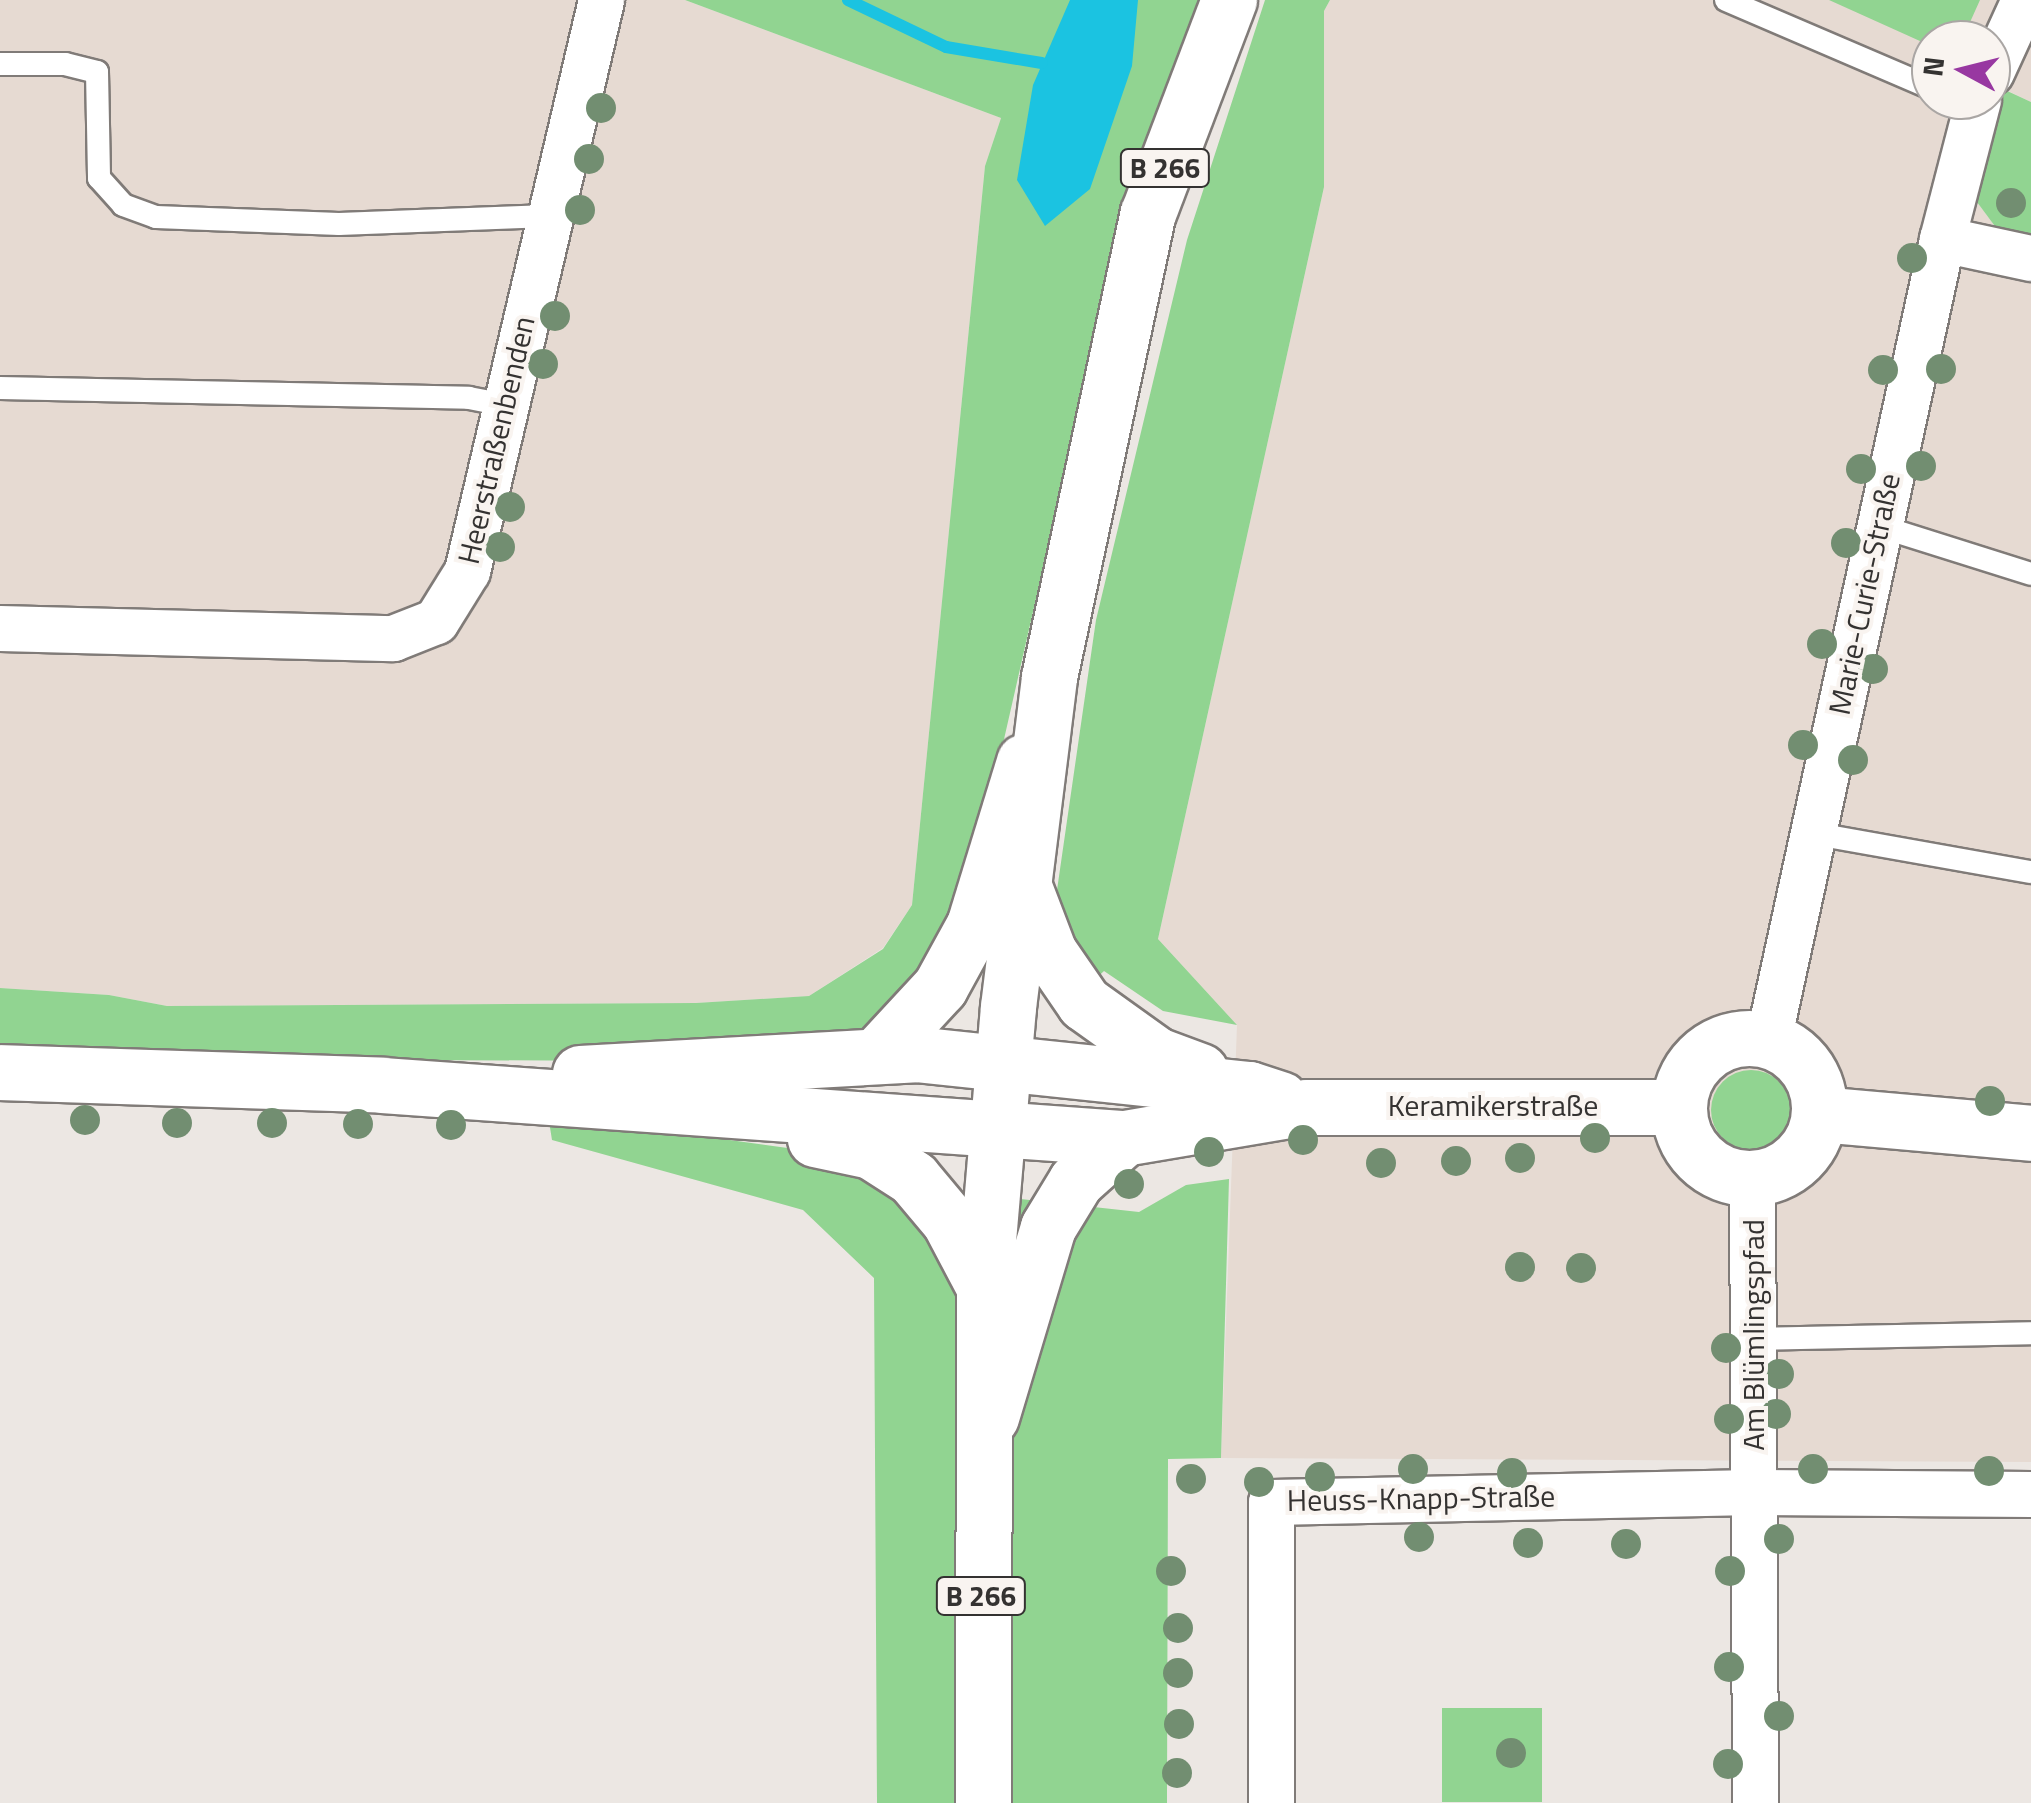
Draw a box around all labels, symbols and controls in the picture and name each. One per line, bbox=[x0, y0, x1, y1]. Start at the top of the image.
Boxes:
north arrow bbox=[1911, 20, 2011, 120]
text: N bbox=[1910, 54, 1955, 79]
road number: B 266 bbox=[1118, 145, 1212, 191]
street label: Heerstraßenbenden bbox=[450, 313, 542, 567]
street label: Marie-Curie-Straße bbox=[1821, 470, 1907, 718]
street label: Keramikerstraße bbox=[1388, 1087, 1598, 1123]
street label: Am Blümlingspfad bbox=[1735, 1219, 1771, 1451]
street label: Heuss-Knapp-Straße bbox=[1287, 1478, 1555, 1518]
road number: B 266 bbox=[934, 1573, 1028, 1619]

